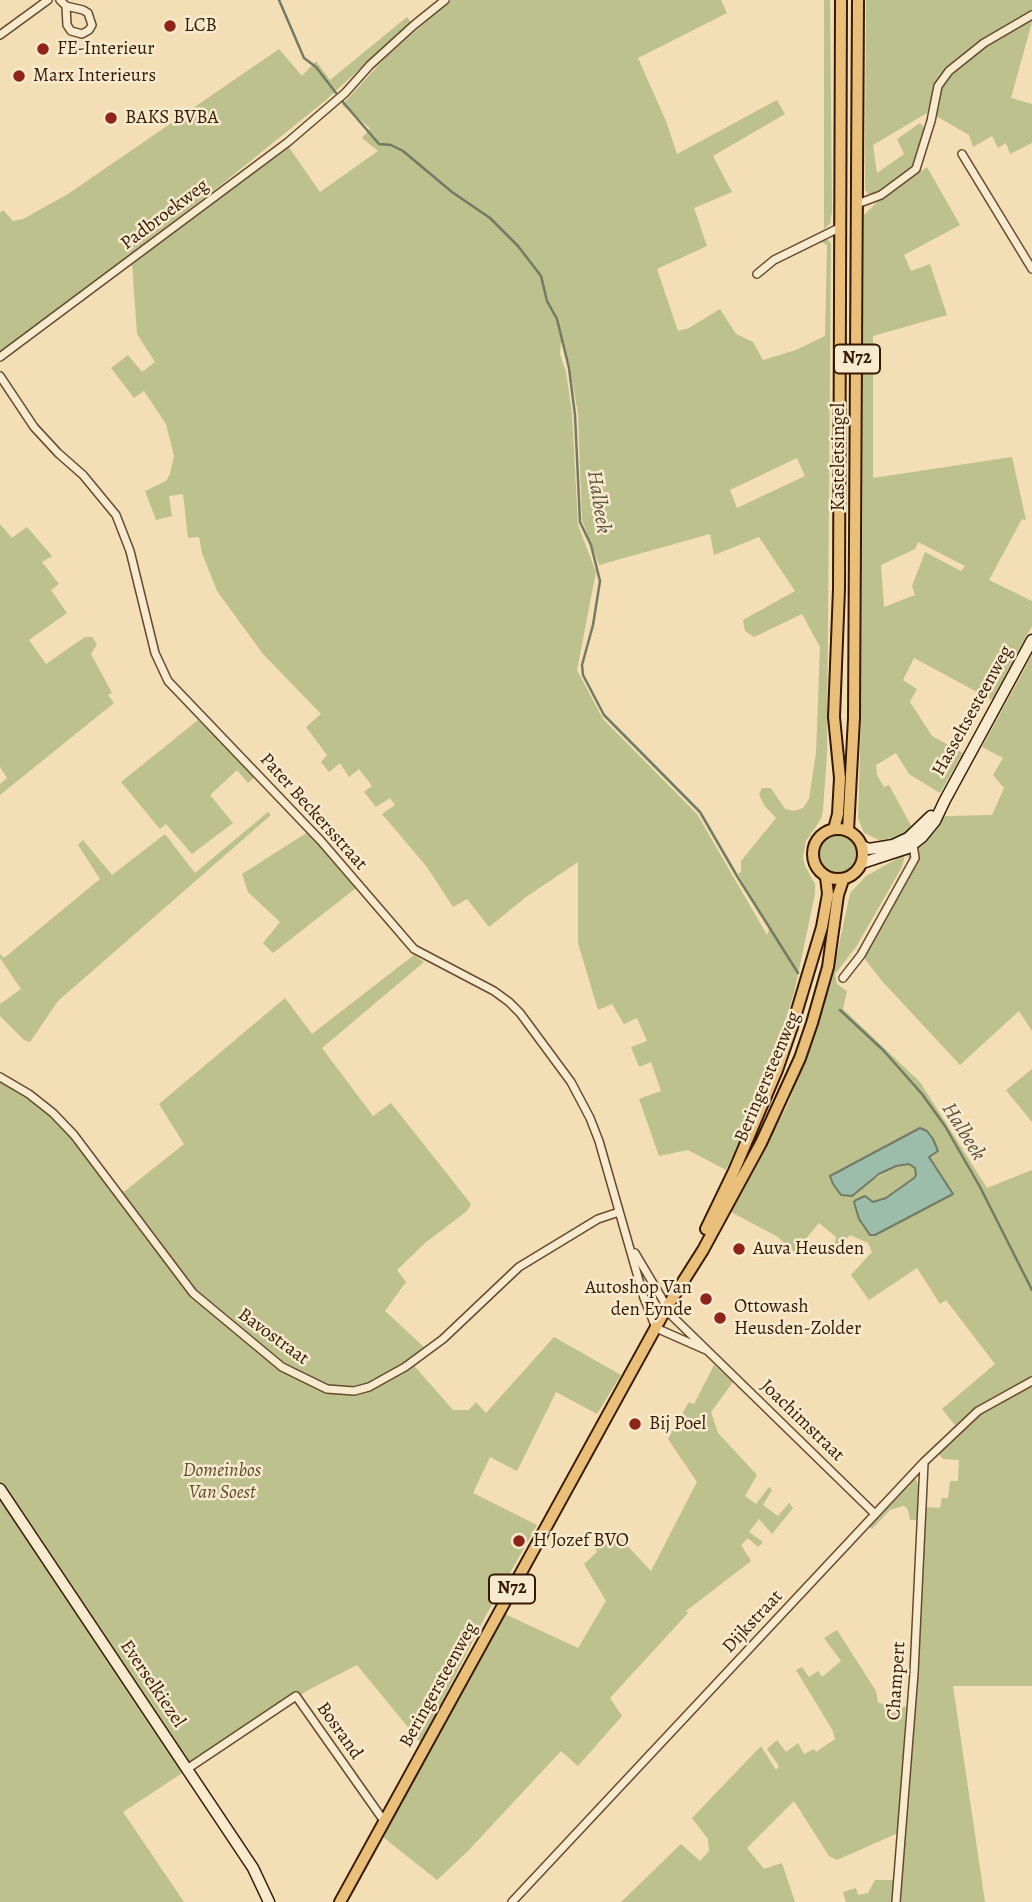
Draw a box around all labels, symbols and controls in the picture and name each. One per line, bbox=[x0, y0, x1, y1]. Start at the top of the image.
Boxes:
place label: LCB bbox=[184, 15, 217, 37]
marker: LCB bbox=[162, 18, 178, 34]
place label: FE-Interieur bbox=[57, 38, 155, 60]
marker: FE-Interieur bbox=[35, 41, 51, 57]
place label: Marx Interieurs bbox=[33, 65, 156, 87]
marker: Marx Interieurs bbox=[11, 68, 27, 84]
place label: BAKS BVBA bbox=[125, 107, 219, 129]
marker: BAKS BVBA bbox=[103, 110, 119, 126]
street label: Padbroekweg bbox=[117, 175, 213, 255]
road number: N72 bbox=[834, 344, 880, 374]
street label: Kasteletsingel bbox=[828, 403, 850, 511]
water label: Halbeek bbox=[581, 469, 615, 535]
street label: Hasseltsesteenweg bbox=[928, 642, 1018, 780]
street label: Pater Beckersstraat bbox=[254, 749, 372, 875]
street label: Beringersteenweg bbox=[730, 1008, 806, 1146]
water label: Halbeek bbox=[935, 1098, 991, 1166]
place label: Auva Heusden bbox=[753, 1238, 864, 1260]
marker: Auva Heusden bbox=[731, 1241, 747, 1257]
place label: Autoshop Van den Eynde bbox=[585, 1277, 692, 1321]
marker: Autoshop Van den Eynde bbox=[698, 1291, 714, 1307]
place label: Ottowash Heusden-Zolder bbox=[734, 1296, 861, 1340]
street label: Bavostraat bbox=[233, 1304, 313, 1370]
marker: Ottowash Heusden-Zolder bbox=[712, 1310, 728, 1326]
street label: Joachimstraat bbox=[755, 1375, 849, 1467]
place label: Bij Poel bbox=[649, 1413, 706, 1435]
marker: Bij Poel bbox=[627, 1416, 643, 1432]
park label: Domeinbos Van Soest bbox=[183, 1460, 261, 1504]
place label: H Jozef BVO bbox=[533, 1530, 629, 1552]
marker: H Jozef BVO bbox=[511, 1533, 527, 1549]
road number: N72 bbox=[489, 1574, 535, 1604]
street label: Dijkstraat bbox=[718, 1586, 788, 1658]
street label: Beringersteenweg bbox=[395, 1618, 483, 1752]
street label: Everselkiezel bbox=[114, 1636, 190, 1732]
street label: Champert bbox=[883, 1641, 911, 1721]
street label: Bosrand bbox=[311, 1698, 367, 1764]

